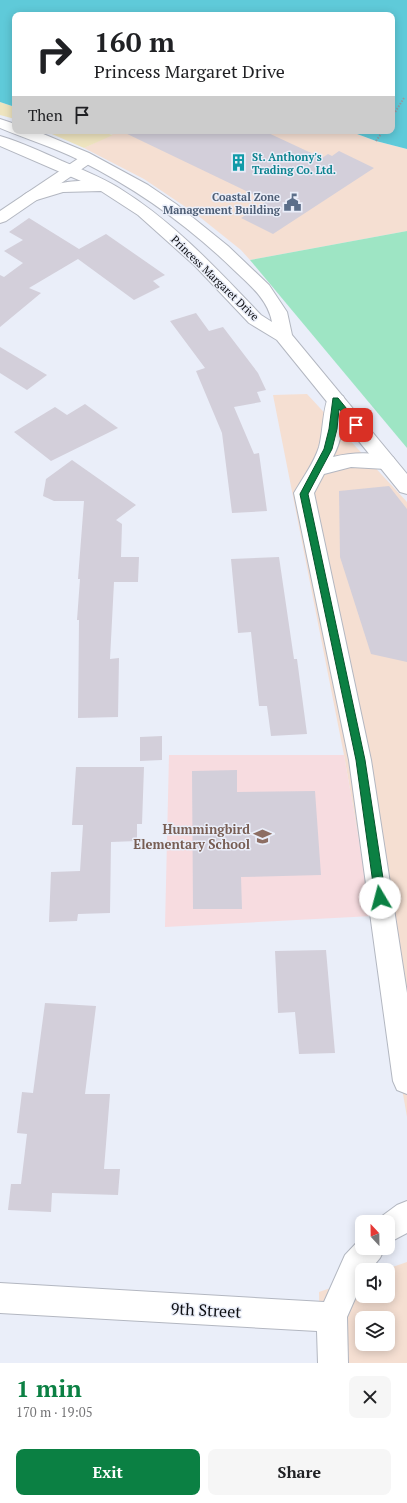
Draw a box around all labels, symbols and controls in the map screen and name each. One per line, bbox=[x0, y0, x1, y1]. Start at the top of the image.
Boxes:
text: 160 m bbox=[94, 23, 175, 60]
icon: right bbox=[28, 28, 80, 80]
text: Princess Margaret Drive bbox=[94, 59, 285, 83]
icon: arrive bbox=[71, 104, 93, 126]
text: Then bbox=[28, 105, 63, 125]
place label: St. Anthony's Trading Co. Ltd. bbox=[252, 150, 336, 177]
building icon: St. Anthony's Trading Co. Ltd. bbox=[229, 153, 249, 173]
place label: Coastal Zone Management Building bbox=[163, 190, 281, 217]
public building icon: Coastal Zone Management Building bbox=[283, 193, 303, 213]
street label: Princess Margaret Drive bbox=[168, 232, 262, 324]
pin bbox=[339, 408, 373, 442]
icon: arrive bbox=[345, 414, 367, 436]
place label: Hummingbird Elementary School bbox=[133, 820, 250, 853]
school or university icon: Hummingbird Elementary School bbox=[253, 826, 273, 846]
position arrow bbox=[359, 877, 401, 919]
north arrow bbox=[355, 1215, 395, 1255]
map controls bbox=[355, 1215, 395, 1351]
button: sound bbox=[355, 1263, 395, 1303]
street label: 9th Street bbox=[170, 1297, 242, 1323]
button: layers bbox=[355, 1311, 395, 1351]
text: 1 min bbox=[16, 1372, 82, 1404]
button: close bbox=[349, 1376, 391, 1418]
text: 170 m · 19:05 bbox=[16, 1403, 93, 1421]
button: Exit bbox=[16, 1449, 200, 1495]
button: Share bbox=[208, 1449, 391, 1495]

